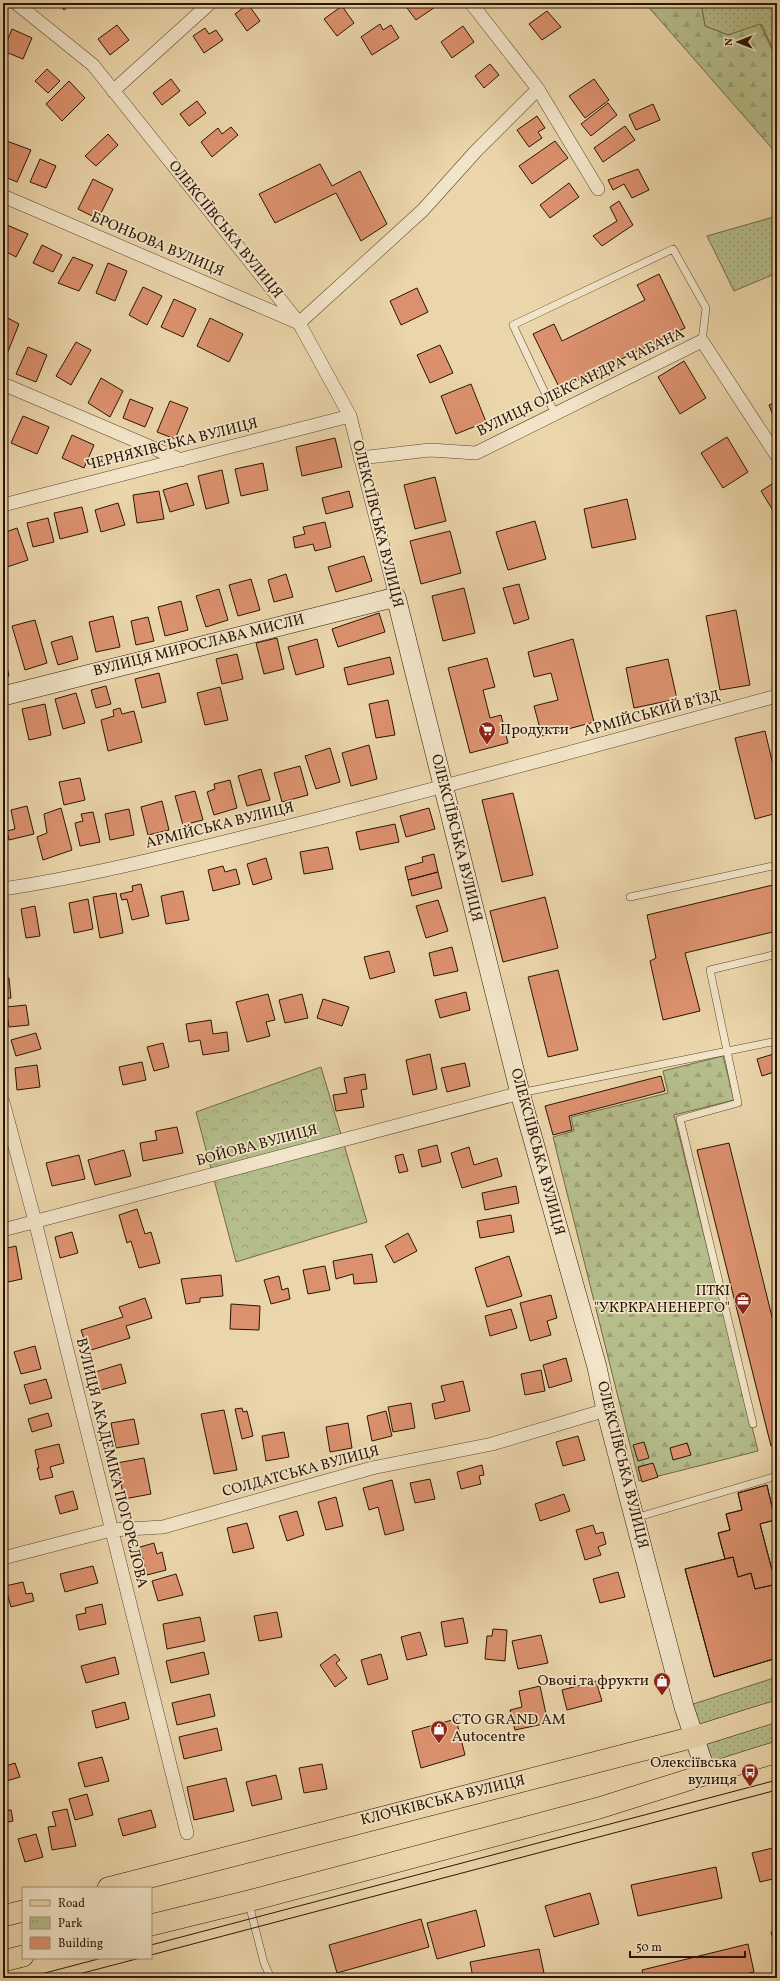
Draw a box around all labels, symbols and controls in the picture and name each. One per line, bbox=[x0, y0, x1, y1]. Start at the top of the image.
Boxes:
north arrow bbox=[718, 22, 758, 62]
text: N bbox=[722, 38, 737, 46]
street label: ОЛЕКСІЇВСЬКА ВУЛИЦЯ bbox=[163, 157, 287, 303]
street label: БРОНЬОВА ВУЛИЦЯ bbox=[87, 207, 227, 283]
street label: ВУЛИЦЯ ОЛЕКСАНДРА ЧАБАНА bbox=[474, 323, 689, 443]
street label: ЧЕРНЯХІВСЬКА ВУЛИЦЯ bbox=[84, 413, 260, 477]
street label: ОЛЕКСІЇВСЬКА ВУЛИЦЯ bbox=[346, 438, 408, 610]
street label: ВУЛИЦЯ МИРОСЛАВА МИСЛИ bbox=[91, 610, 307, 682]
street label: АРМІЙСЬКИЙ В’ЇЗД bbox=[581, 686, 723, 742]
supermarket icon: Продукти bbox=[477, 720, 497, 745]
place label: Продукти bbox=[500, 720, 569, 741]
street label: ОЛЕКСІЇВСЬКА ВУЛИЦЯ bbox=[425, 752, 487, 924]
street label: АРМІЙСЬКА ВУЛИЦЯ bbox=[143, 797, 297, 855]
street label: ОЛЕКСІЇВСЬКА ВУЛИЦЯ bbox=[505, 1066, 569, 1238]
street label: БОЙОВА ВУЛИЦЯ bbox=[194, 1120, 320, 1172]
place label: ПТКІ "УКРКРАНЕНЕРГО" bbox=[594, 1281, 730, 1319]
office icon: ПТКІ "УКРКРАНЕНЕРГО" bbox=[733, 1290, 753, 1315]
street label: ВУЛИЦЯ АКАДЕМІКА ПОГОРЄЛОВА bbox=[70, 1336, 152, 1591]
street label: ОЛЕКСІЇВСЬКА ВУЛИЦЯ bbox=[591, 1379, 653, 1551]
street label: СОЛДАТСЬКА ВУЛИЦЯ bbox=[220, 1441, 382, 1503]
place label: Овочі та фрукти bbox=[538, 1671, 649, 1692]
shop icon: Овочі та фрукти bbox=[652, 1671, 672, 1696]
place label: СТО GRAND AM Autocentre bbox=[452, 1710, 566, 1748]
shop icon: СТО GRAND AM Autocentre bbox=[429, 1719, 449, 1744]
place label: Олексіївська вулиця bbox=[650, 1753, 737, 1791]
bus stop icon: Олексіївська вулиця bbox=[740, 1762, 760, 1787]
street label: КЛОЧКІВСЬКА ВУЛИЦЯ bbox=[358, 1770, 528, 1832]
legend bbox=[22, 1887, 152, 1959]
text: Road bbox=[58, 1896, 85, 1912]
text: Park bbox=[58, 1916, 83, 1932]
scale bar bbox=[630, 1933, 745, 1959]
text: Building bbox=[58, 1936, 103, 1952]
text: 50 m bbox=[636, 1940, 662, 1956]

